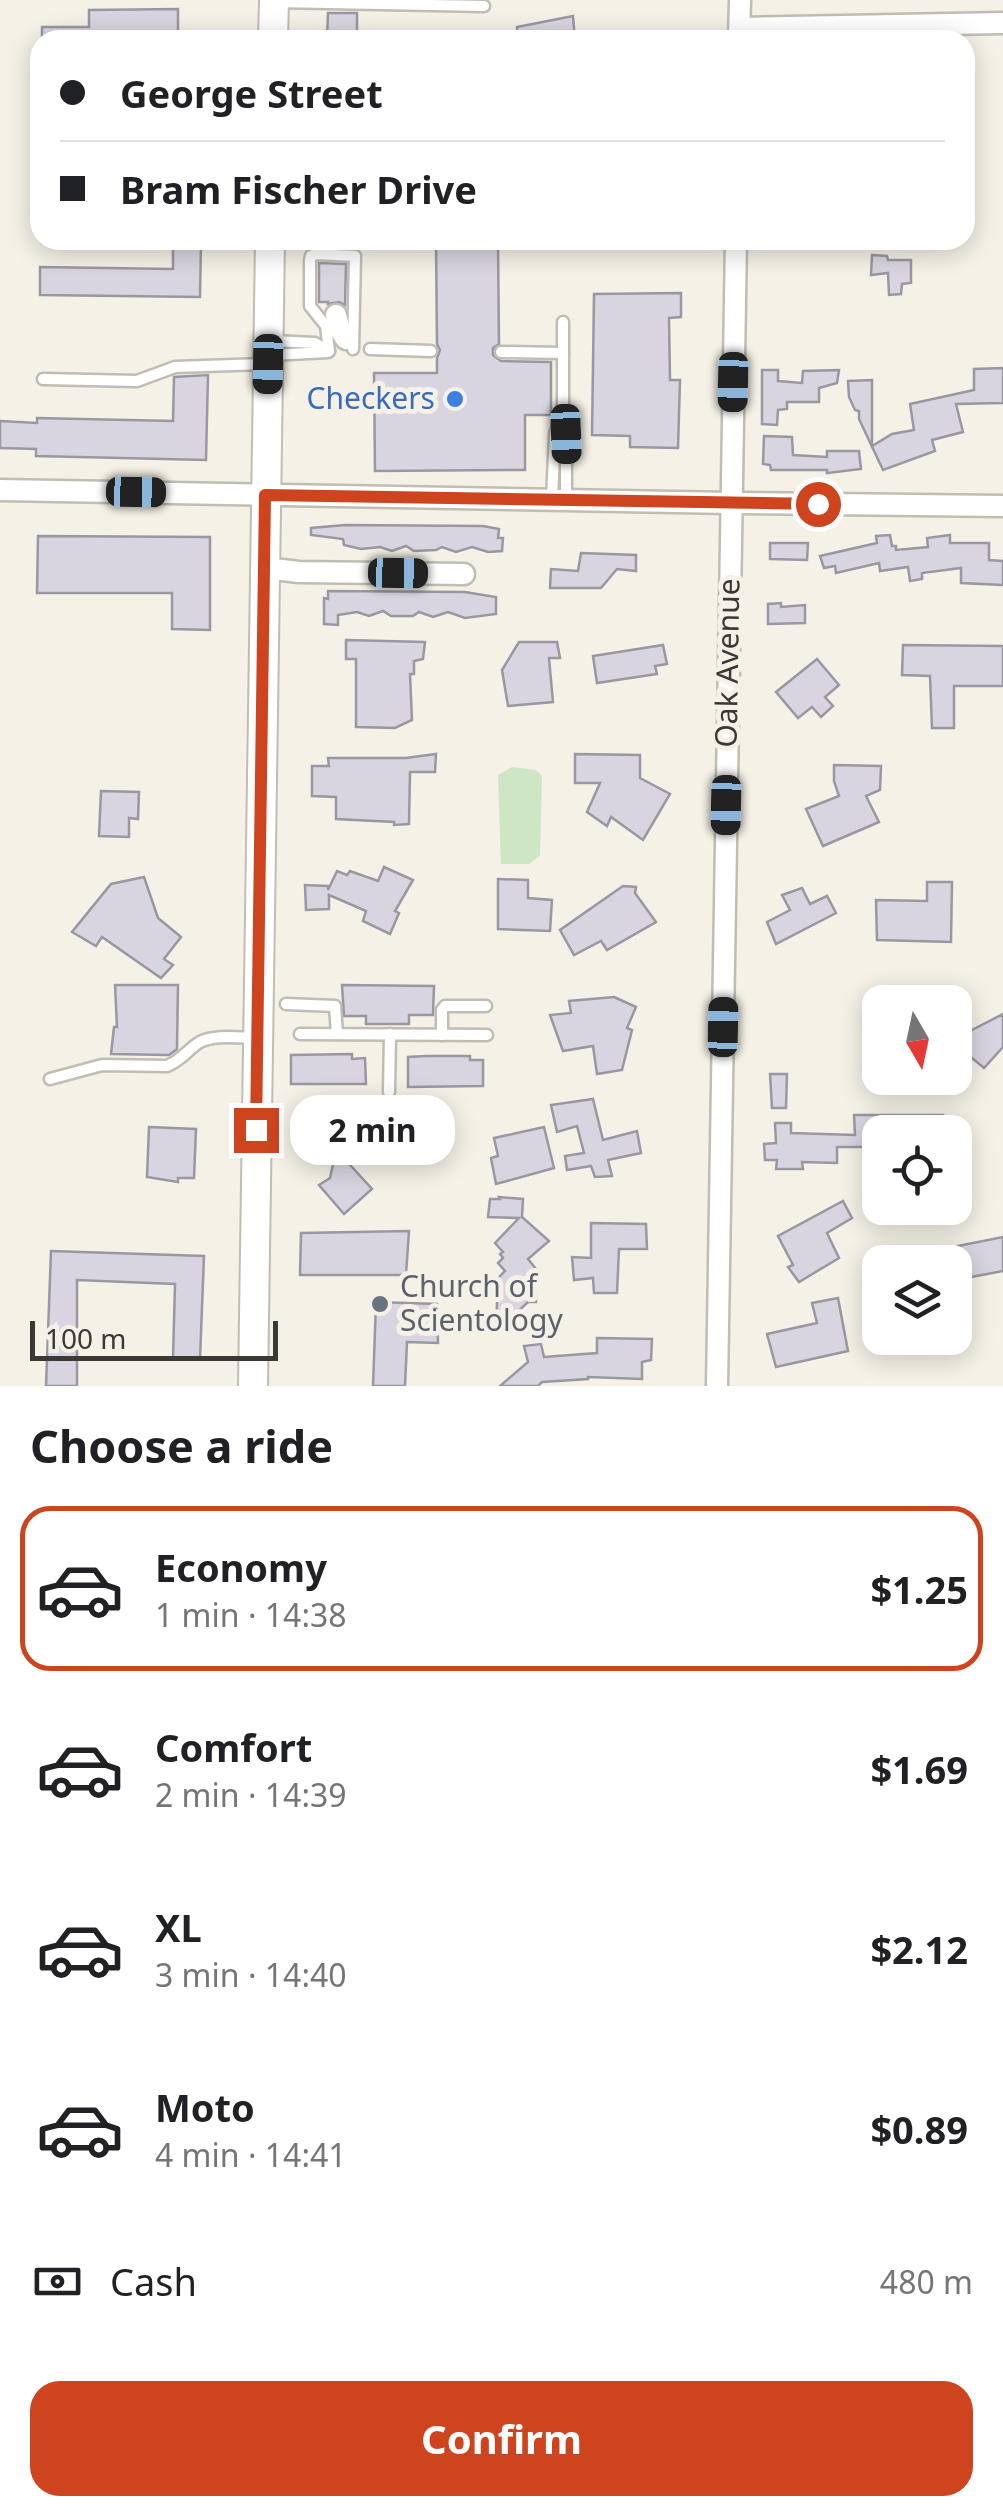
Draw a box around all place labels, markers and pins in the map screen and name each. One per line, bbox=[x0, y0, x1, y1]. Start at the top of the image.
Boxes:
place label: Checkers bbox=[306, 377, 435, 418]
marker: Checkers bbox=[444, 388, 466, 410]
place label: Church of Scientology bbox=[400, 1265, 563, 1340]
marker: Church of Scientology bbox=[369, 1293, 391, 1315]

